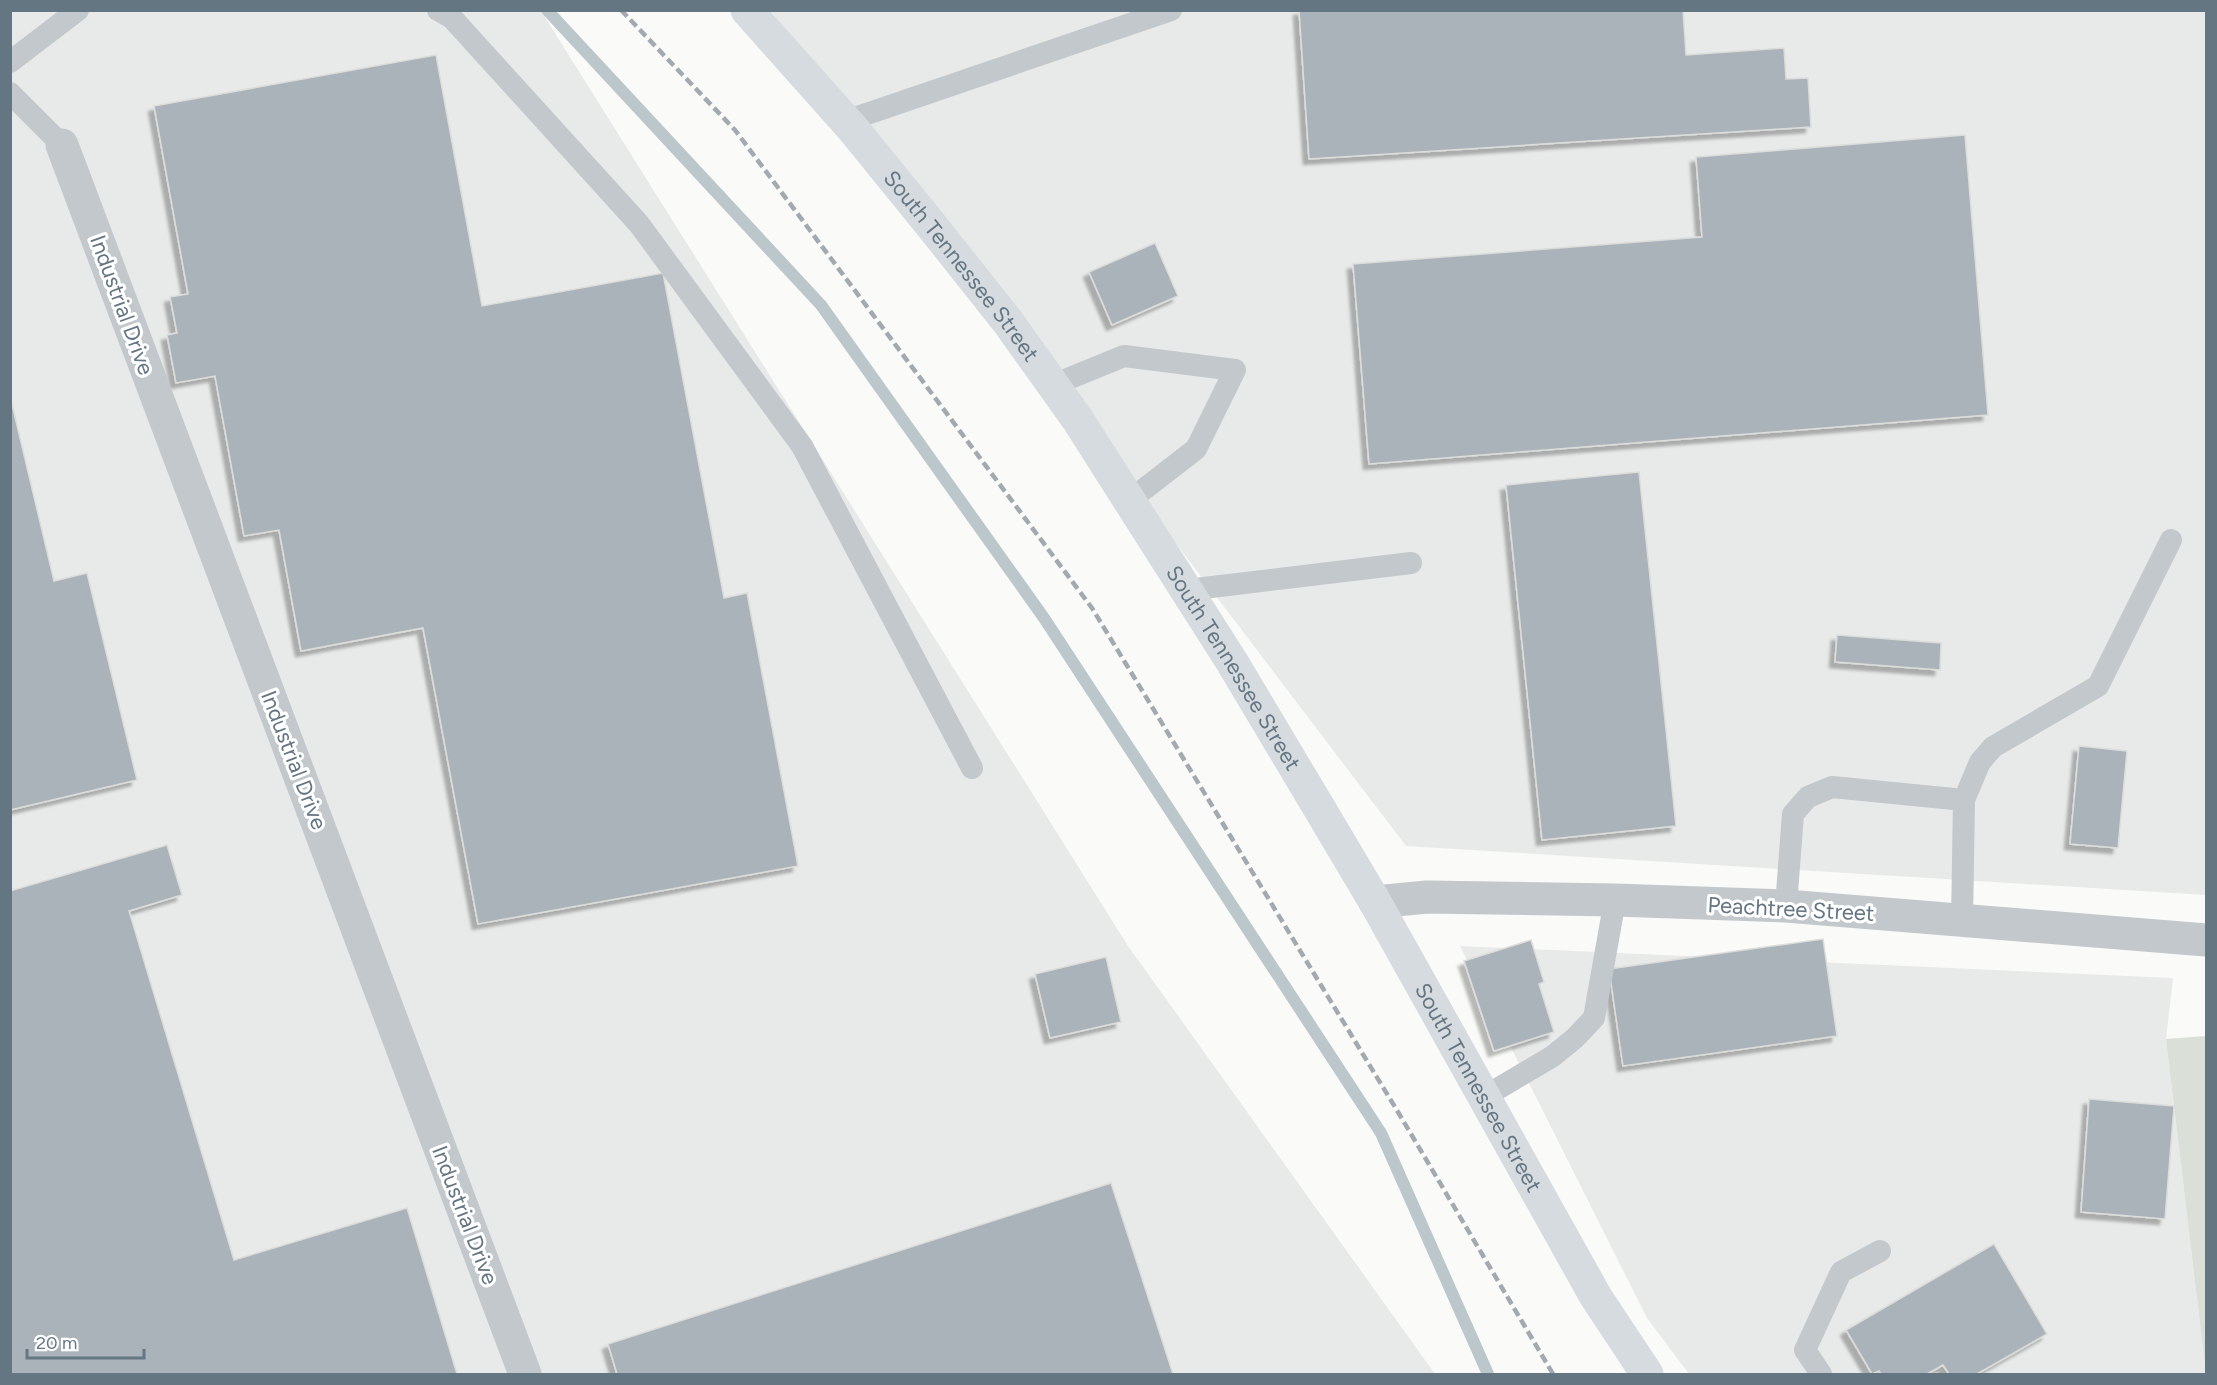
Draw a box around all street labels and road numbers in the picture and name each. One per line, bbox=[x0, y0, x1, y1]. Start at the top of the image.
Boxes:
street label: South Tennessee Street bbox=[878, 165, 1045, 366]
street label: Industrial Drive bbox=[84, 231, 160, 379]
street label: South Tennessee Street bbox=[1160, 560, 1307, 775]
street label: Industrial Drive bbox=[255, 687, 333, 833]
street label: Peachtree Street bbox=[1707, 891, 1875, 927]
street label: South Tennessee Street bbox=[1409, 978, 1548, 1197]
street label: Industrial Drive bbox=[426, 1142, 504, 1288]

